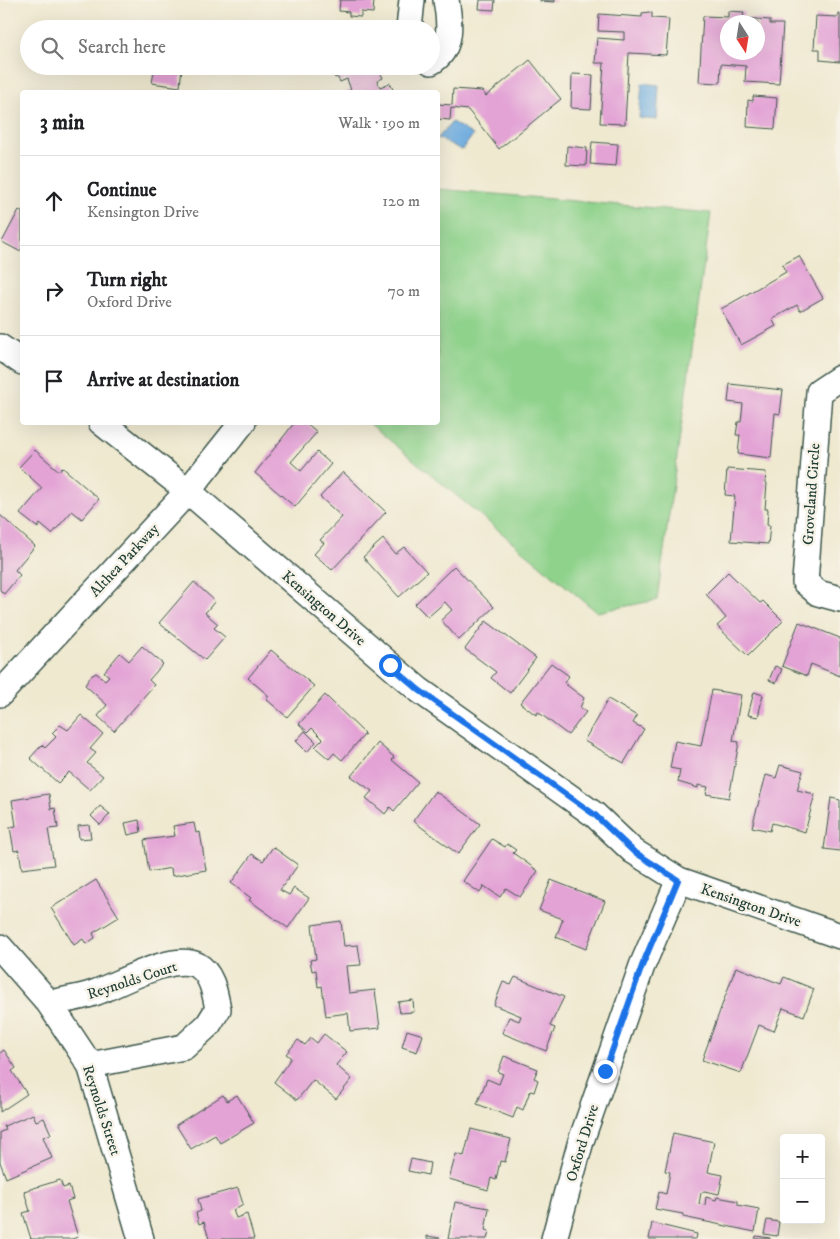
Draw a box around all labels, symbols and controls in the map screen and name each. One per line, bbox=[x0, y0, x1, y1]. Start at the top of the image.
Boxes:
north arrow bbox=[720, 15, 765, 60]
search box bbox=[20, 20, 440, 75]
icon: search bbox=[38, 34, 66, 62]
text: Search here bbox=[78, 36, 166, 59]
text: 3 min bbox=[40, 110, 85, 136]
text: Walk · 190 m bbox=[338, 113, 420, 133]
text: Continue bbox=[87, 179, 157, 202]
icon: ahead bbox=[40, 187, 68, 215]
text: 120 m bbox=[382, 191, 420, 211]
text: Kensington Drive bbox=[87, 202, 199, 222]
text: Turn right bbox=[87, 269, 167, 292]
icon: right bbox=[40, 277, 68, 305]
text: 70 m bbox=[388, 281, 420, 301]
text: Oxford Drive bbox=[87, 292, 172, 312]
icon: arrive bbox=[40, 367, 68, 395]
text: Arrive at destination bbox=[87, 369, 239, 392]
street label: Groveland Circle bbox=[798, 443, 825, 546]
street label: Althea Parkway bbox=[86, 519, 164, 601]
street label: Kensington Drive bbox=[278, 567, 370, 650]
route start bbox=[379, 654, 402, 677]
street label: Kensington Drive bbox=[698, 879, 804, 932]
street label: Reynolds Court bbox=[85, 957, 180, 1004]
route end bbox=[594, 1060, 617, 1083]
street label: Reynolds Street bbox=[78, 1063, 125, 1158]
street label: Oxford Drive bbox=[562, 1102, 603, 1184]
map controls bbox=[780, 1134, 825, 1224]
button: + bbox=[780, 1134, 825, 1179]
button: − bbox=[780, 1179, 825, 1224]

